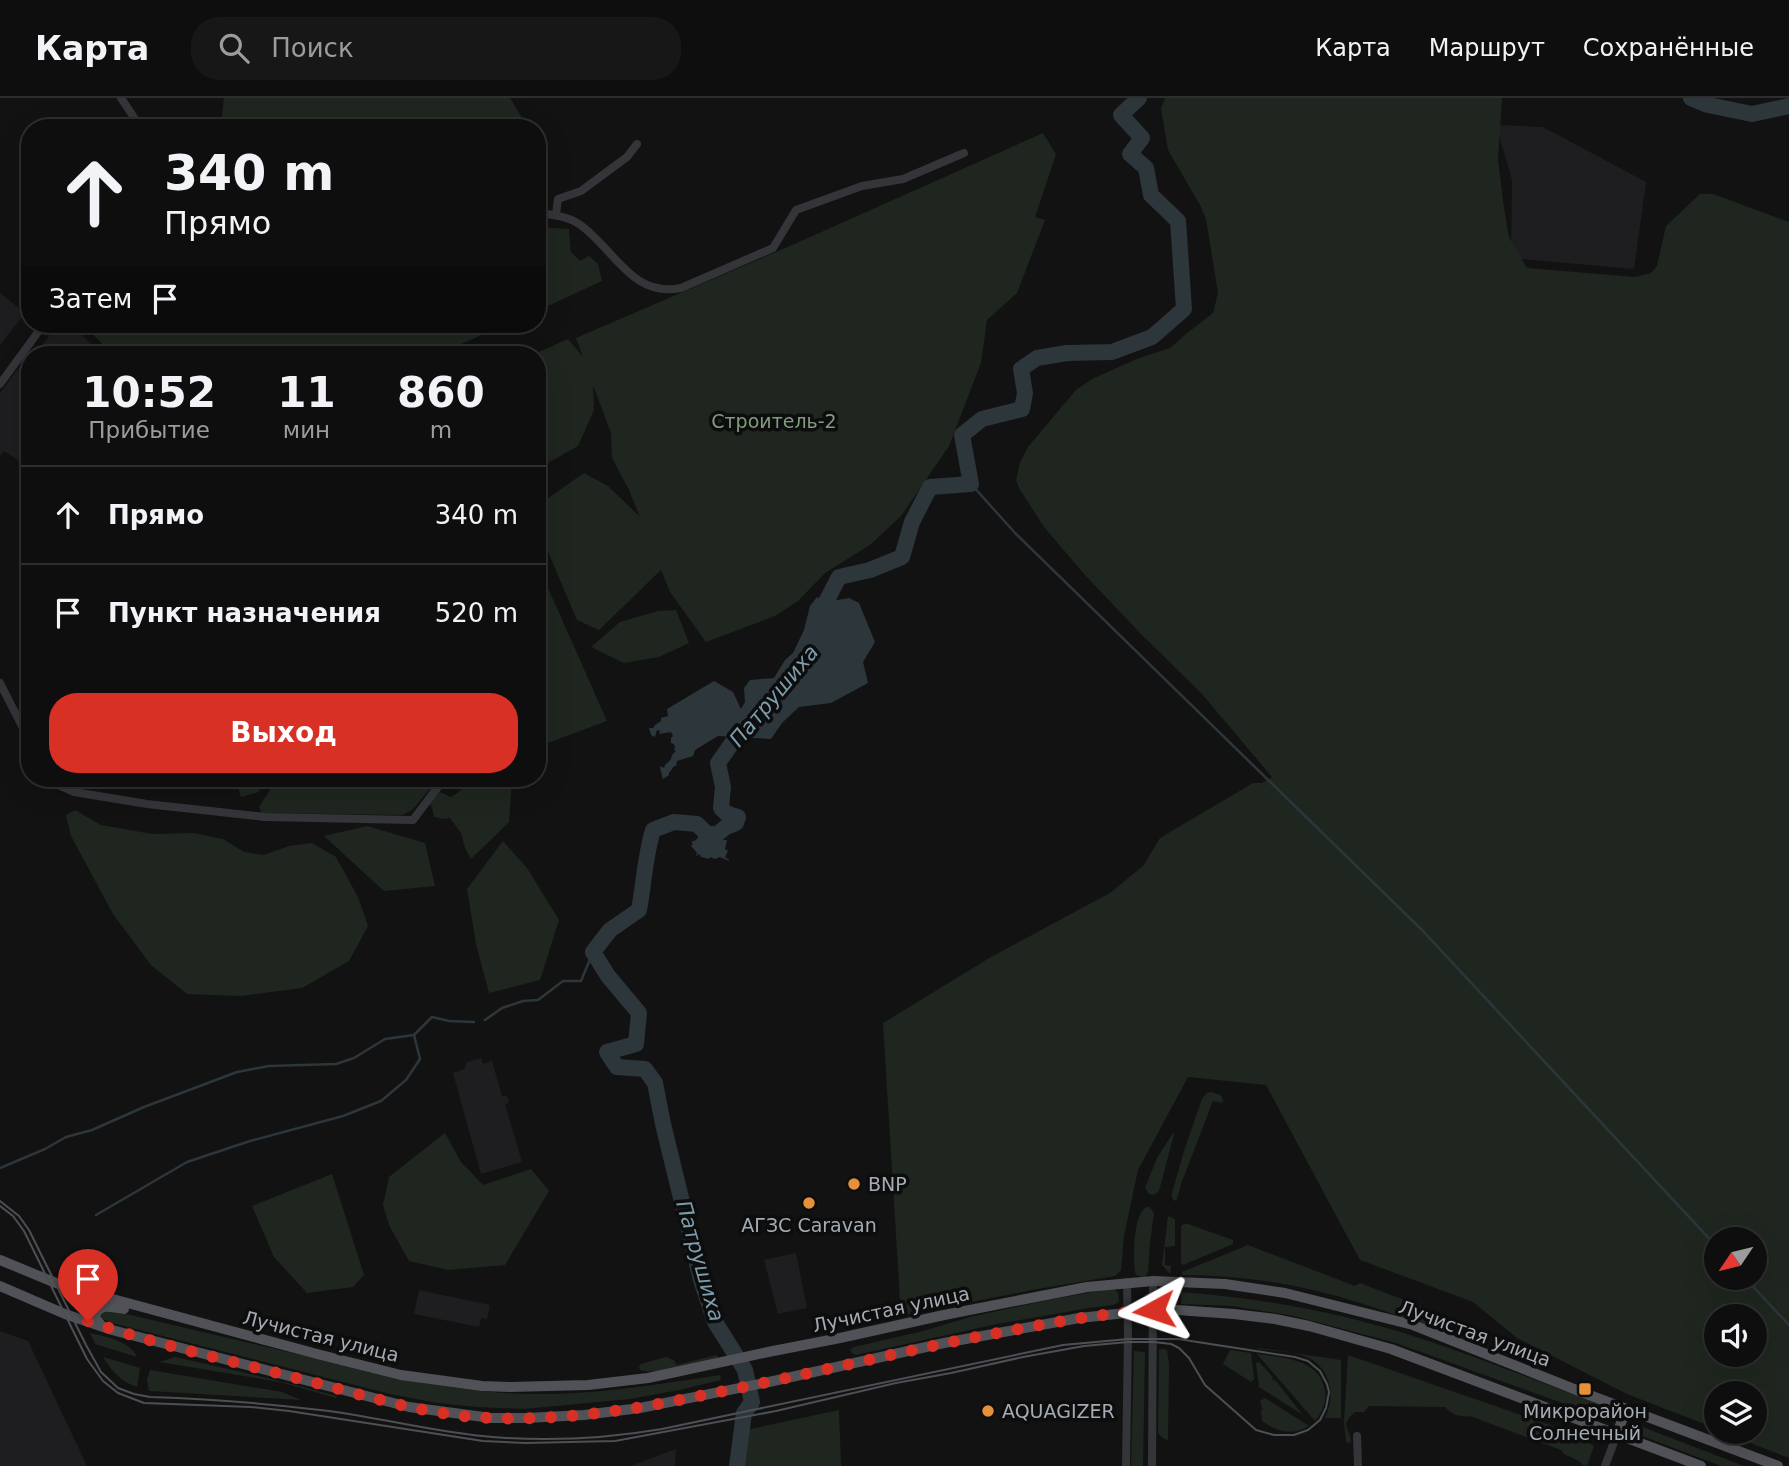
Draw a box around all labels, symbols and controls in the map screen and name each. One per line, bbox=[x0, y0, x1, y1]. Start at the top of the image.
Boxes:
search box bbox=[191, 17, 681, 80]
text: Карта bbox=[35, 29, 149, 68]
icon: search bbox=[215, 29, 253, 67]
text: Поиск bbox=[271, 33, 354, 63]
text: Карта bbox=[1315, 34, 1391, 62]
text: Маршрут bbox=[1429, 34, 1545, 62]
text: Сохранённые bbox=[1583, 34, 1754, 62]
text: 340 m bbox=[164, 145, 334, 202]
icon: ahead bbox=[49, 147, 140, 238]
text: Прямо bbox=[164, 204, 271, 242]
icon: arrive bbox=[146, 280, 184, 318]
text: Затем bbox=[49, 284, 132, 314]
text: 10:52 bbox=[82, 368, 216, 417]
text: 11 bbox=[277, 368, 336, 417]
text: 860 bbox=[397, 368, 485, 417]
park label: Строитель-2 bbox=[711, 410, 837, 432]
text: Прибытие bbox=[88, 417, 210, 443]
text: мин bbox=[283, 417, 330, 443]
text: m bbox=[430, 417, 452, 443]
icon: ahead bbox=[49, 496, 87, 534]
text: Прямо bbox=[108, 500, 204, 530]
text: 340 m bbox=[435, 500, 518, 530]
icon: arrive bbox=[49, 594, 87, 632]
text: Пункт назначения bbox=[108, 598, 381, 628]
text: 520 m bbox=[435, 598, 518, 628]
water label: Патрушиха bbox=[725, 640, 823, 752]
button: Выход bbox=[49, 693, 518, 773]
place label: BNP bbox=[868, 1173, 907, 1195]
marker: BNP bbox=[846, 1176, 862, 1192]
marker: АГЗС Caravan bbox=[801, 1195, 817, 1211]
water label: Патрушиха bbox=[671, 1198, 729, 1324]
place label: АГЗС Caravan bbox=[741, 1214, 877, 1236]
north arrow bbox=[1704, 1227, 1768, 1290]
map controls bbox=[1704, 1227, 1767, 1444]
pin bbox=[58, 1249, 118, 1321]
icon: arrive bbox=[69, 1260, 107, 1298]
position arrow bbox=[1117, 1273, 1191, 1347]
street label: Лучистая улица bbox=[810, 1282, 972, 1336]
street label: Лучистая улица bbox=[1396, 1295, 1554, 1371]
button: sound bbox=[1704, 1304, 1767, 1367]
street label: Лучистая улица bbox=[241, 1306, 401, 1366]
marker: Микрорайон Солнечный bbox=[1577, 1381, 1593, 1397]
button: layers bbox=[1704, 1381, 1767, 1444]
place label: AQUAGIZER bbox=[1002, 1400, 1115, 1422]
place label: Микрорайон Солнечный bbox=[1523, 1400, 1647, 1444]
marker: AQUAGIZER bbox=[980, 1403, 996, 1419]

